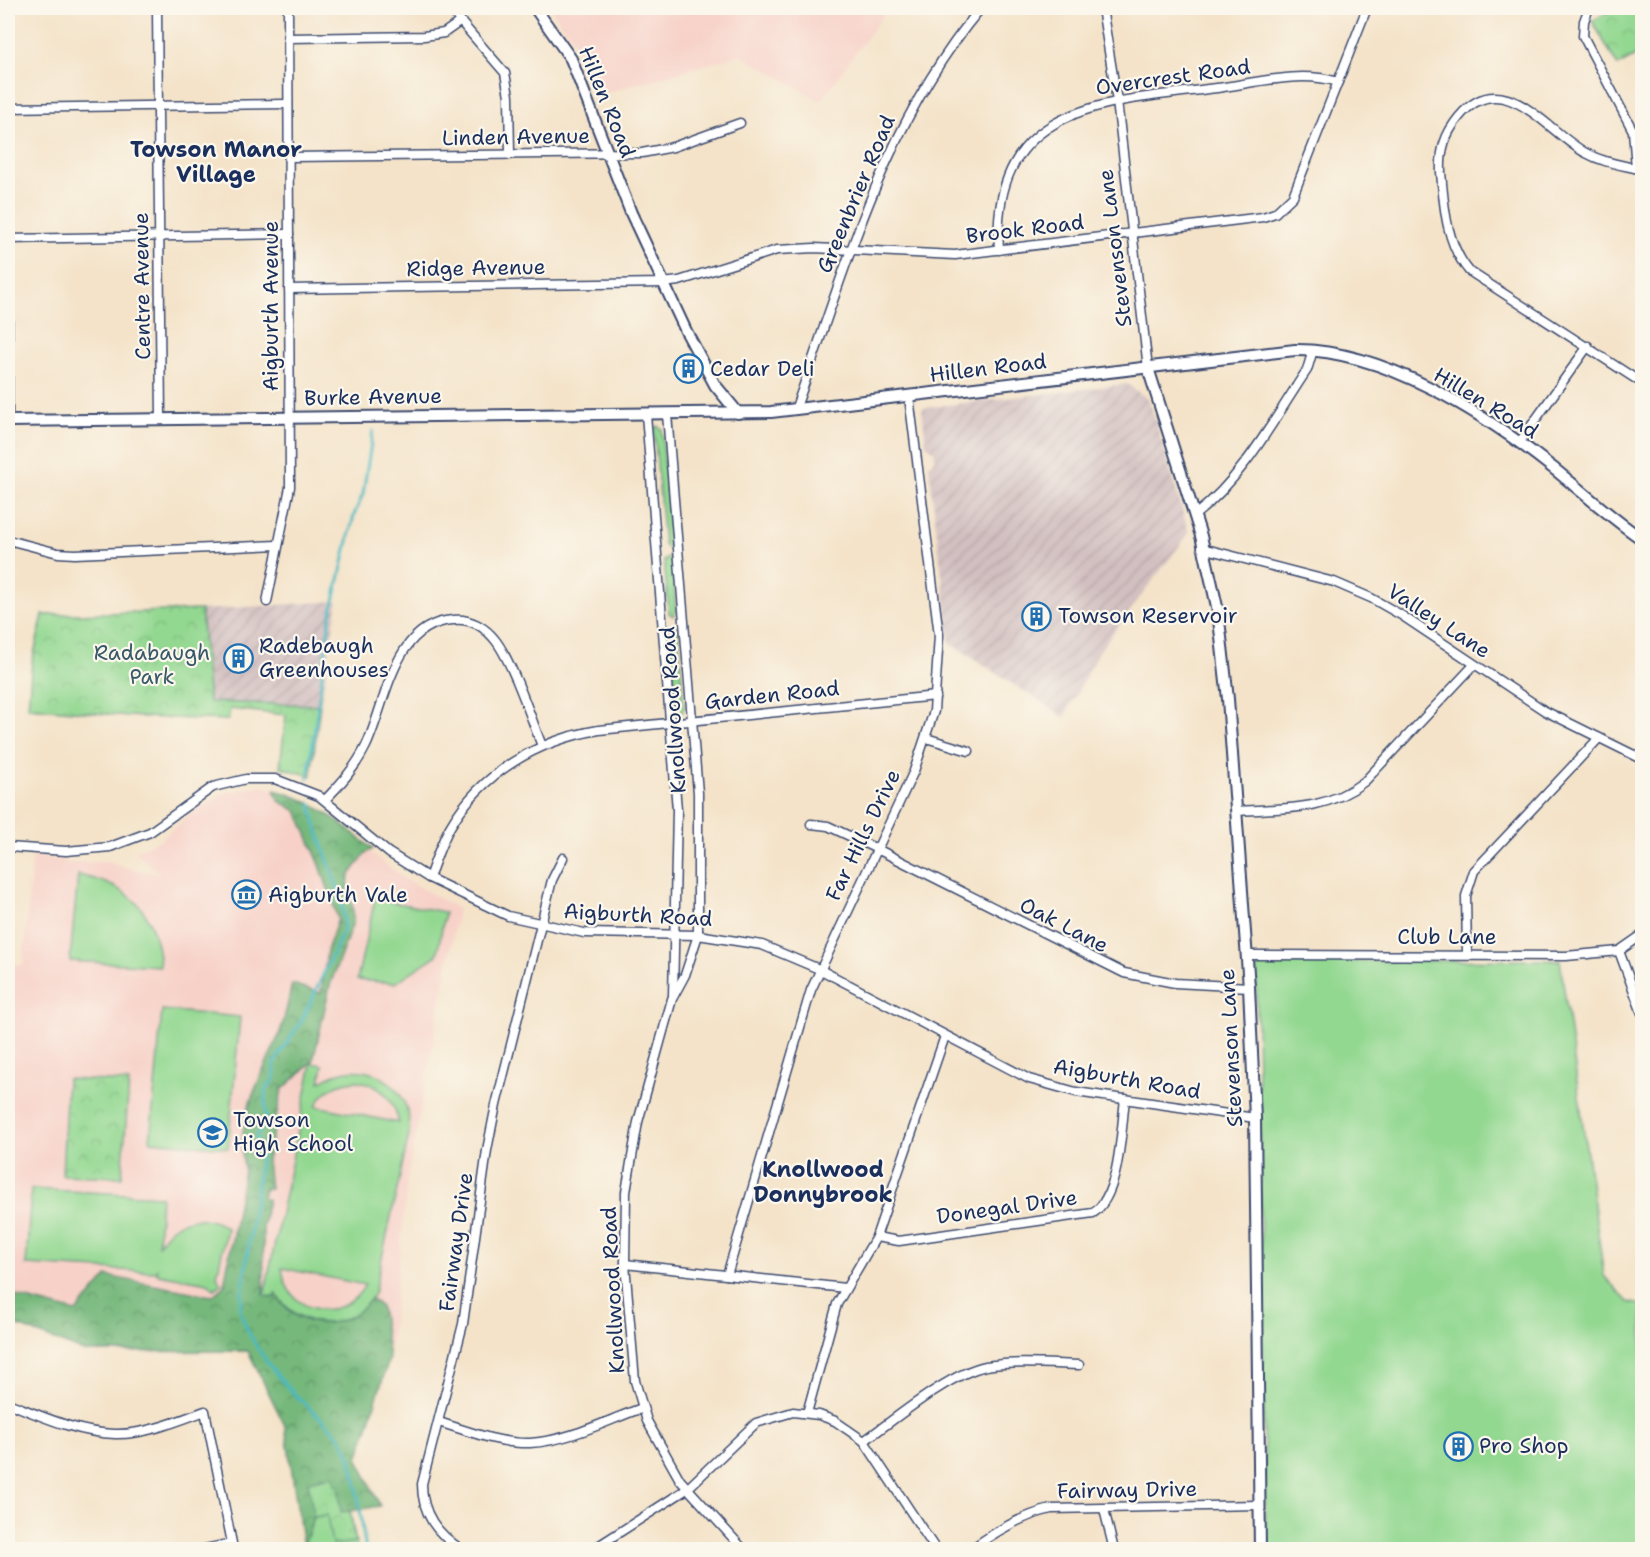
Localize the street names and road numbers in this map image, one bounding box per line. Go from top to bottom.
street label: Hillen Road [572,42,642,162]
street label: Overcrest Road [1094,52,1252,102]
street label: Greenbrier Road [810,111,902,277]
street label: Linden Avenue [442,122,590,152]
street label: Stevenson Lane [1091,168,1139,328]
street label: Brook Road [965,208,1085,250]
street label: Centre Avenue [127,212,157,360]
street label: Aigburth Avenue [257,221,285,391]
street label: Ridge Avenue [406,253,546,283]
street label: Hillen Road [928,347,1048,389]
street label: Hillen Road [1428,361,1544,445]
street label: Burke Avenue [304,382,442,412]
street label: Valley Lane [1382,577,1496,665]
street label: Knollwood Road [653,626,693,794]
street label: Garden Road [703,674,841,716]
street label: Far Hills Drive [819,765,907,905]
street label: Oak Lane [1015,891,1113,959]
street label: Aigburth Road [563,897,713,933]
street label: Club Lane [1397,923,1497,951]
street label: Stevenson Lane [1213,968,1249,1128]
street label: Aigburth Road [1051,1052,1203,1106]
street label: Fairway Drive [432,1171,480,1313]
street label: Donegal Drive [935,1183,1079,1231]
street label: Knollwood Road [595,1206,631,1374]
street label: Fairway Drive [1057,1475,1197,1505]

